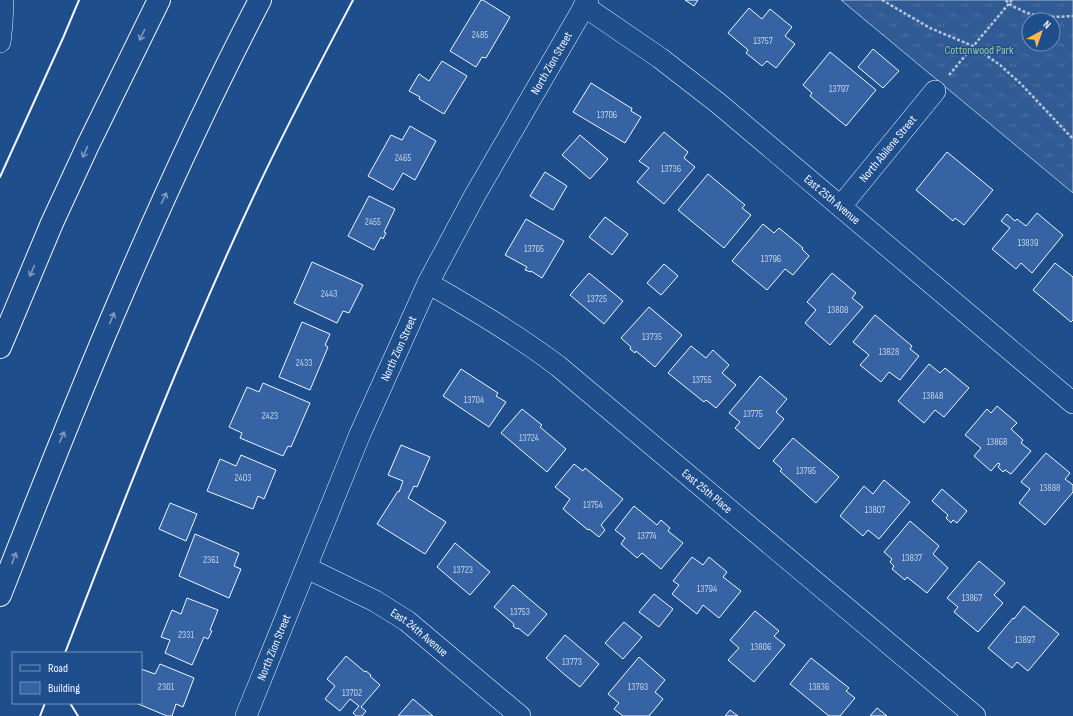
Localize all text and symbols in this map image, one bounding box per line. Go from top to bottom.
north arrow [1021,12,1061,52]
text: N [1041,18,1054,32]
one-way arrow [138,29,145,41]
house number: 2485 [472,29,488,41]
street label: North Zion Street [528,29,576,97]
house number: 13757 [753,35,773,47]
park label: Cottonwood Park [944,43,1014,58]
house number: 13797 [829,83,849,95]
house number: 13706 [597,109,617,121]
street label: North Abilene Street [856,112,920,186]
one-way arrow [81,146,88,158]
house number: 2465 [395,152,411,164]
house number: 13736 [661,163,681,175]
street label: East 25th Avenue [801,172,863,228]
one-way arrow [161,193,168,205]
house number: 2455 [365,216,381,228]
house number: 13839 [1018,237,1038,249]
house number: 13705 [524,243,544,255]
house number: 13796 [761,253,781,265]
one-way arrow [28,264,35,276]
house number: 2443 [321,288,337,300]
house number: 13725 [587,293,607,305]
house number: 13808 [828,304,848,316]
one-way arrow [109,312,117,324]
street label: North Zion Street [378,313,420,384]
house number: 13735 [642,331,662,343]
house number: 13828 [879,346,899,358]
house number: 2433 [296,357,312,369]
house number: 13755 [692,374,712,386]
house number: 13848 [923,390,943,402]
house number: 13704 [464,394,484,406]
house number: 13775 [743,408,763,420]
house number: 2423 [262,410,278,422]
one-way arrow [59,432,66,444]
house number: 13724 [519,432,539,444]
house number: 13868 [987,436,1007,448]
house number: 13795 [796,465,816,477]
street label: East 25th Place [678,466,735,517]
house number: 2403 [235,472,251,484]
house number: 13888 [1040,482,1060,494]
house number: 13754 [583,499,603,511]
house number: 13807 [865,504,885,516]
house number: 13774 [637,530,657,542]
house number: 13837 [902,552,922,564]
one-way arrow [11,553,19,565]
house number: 2361 [203,554,220,566]
house number: 13723 [453,564,473,576]
house number: 13794 [697,583,717,595]
house number: 13867 [962,592,982,604]
street label: East 24th Avenue [388,606,451,660]
house number: 13753 [510,606,530,618]
street label: North Zion Street [254,612,294,683]
house number: 2331 [178,629,195,641]
house number: 13897 [1015,634,1035,646]
house number: 13806 [751,641,771,653]
legend [12,652,142,704]
house number: 13773 [562,656,582,668]
text: Road [48,661,68,676]
text: Building [48,681,80,696]
house number: 2301 [158,681,175,693]
house number: 13793 [628,681,648,693]
house number: 13836 [809,681,829,693]
house number: 13702 [342,687,362,699]

